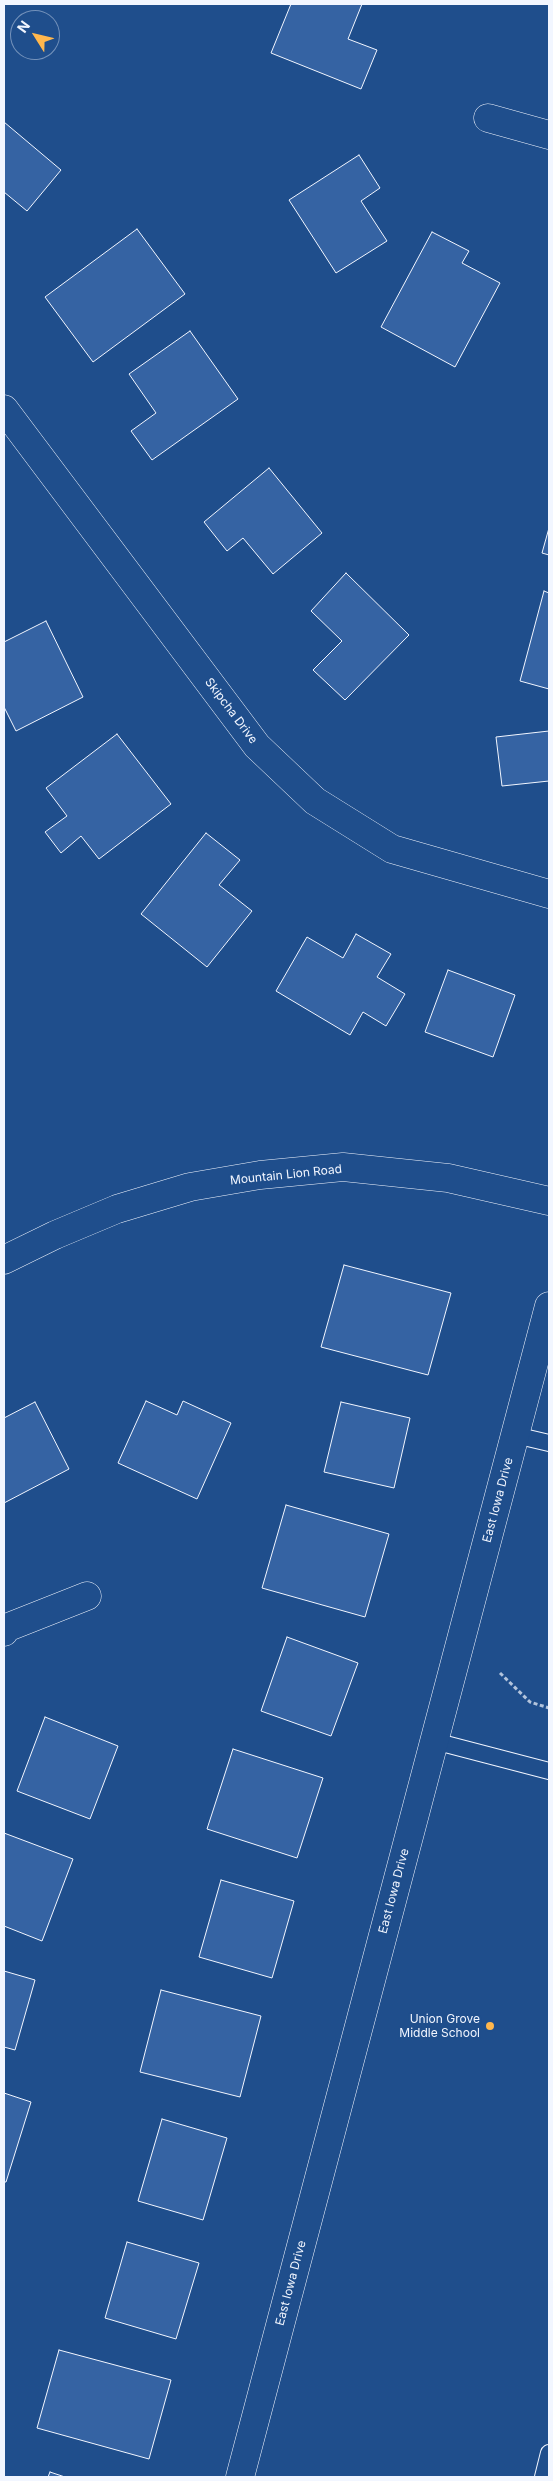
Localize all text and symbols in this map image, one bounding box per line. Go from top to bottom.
north arrow [10,10,60,60]
text: N [13,17,33,36]
street label: Skipcha Drive [202,675,260,747]
street label: Mountain Lion Road [229,1162,343,1188]
street label: East Iowa Drive [480,1456,516,1544]
street label: East Iowa Drive [376,1847,412,1935]
place label: Union Grove Middle School [399,2012,480,2040]
marker: Union Grove Middle School [484,2020,496,2032]
street label: East Iowa Drive [273,2239,309,2327]

